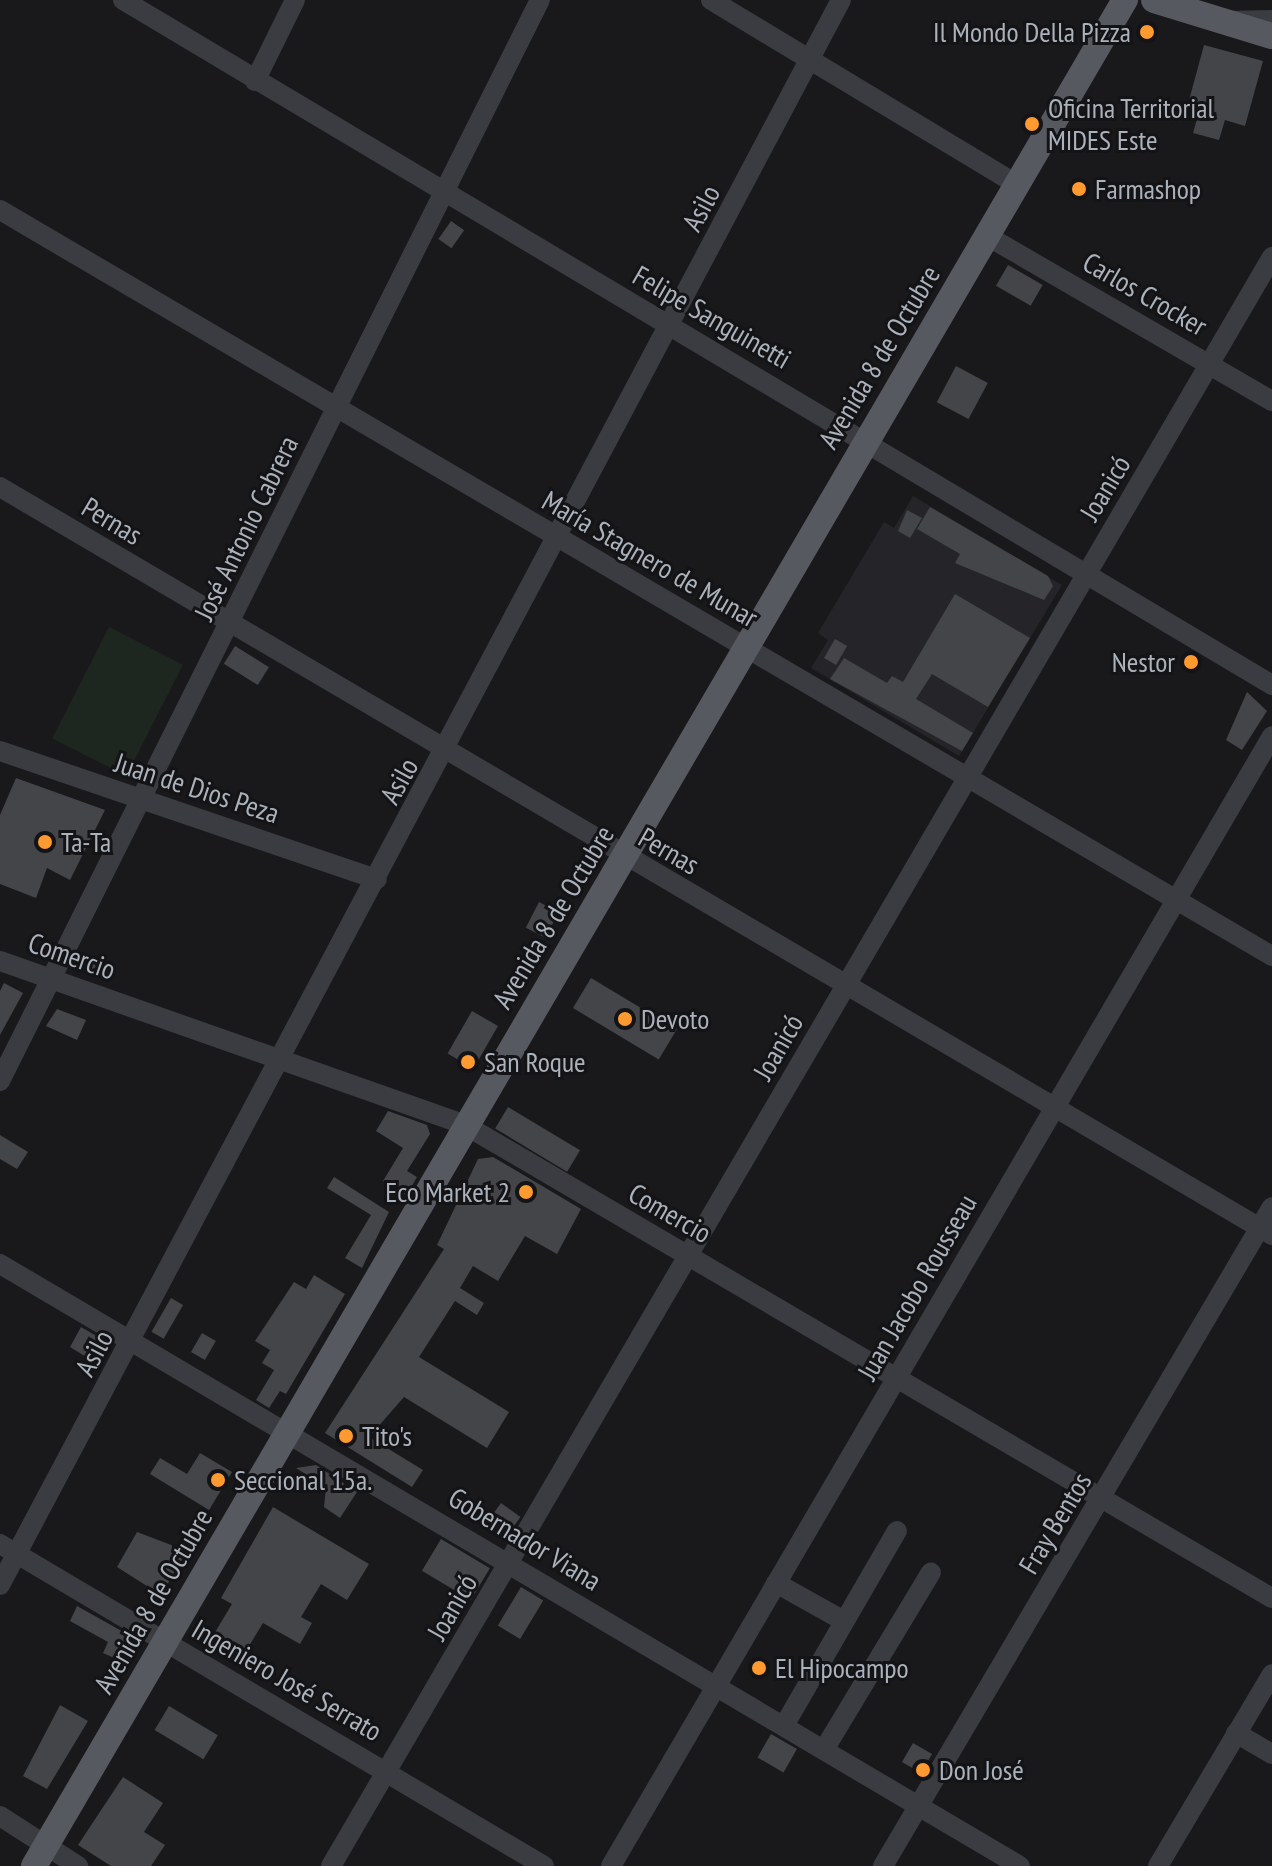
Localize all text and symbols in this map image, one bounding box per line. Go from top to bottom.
place label: Il Mondo Della Pizza [933,15,1131,49]
marker: Il Mondo Della Pizza [1138,23,1156,41]
place label: Oficina Territorial MIDES Este [1048,91,1215,157]
marker: Oficina Territorial MIDES Este [1023,115,1041,133]
place label: Farmashop [1095,172,1201,206]
street label: Asilo [675,179,727,237]
marker: Farmashop [1070,180,1088,198]
street label: Carlos Crocker [1077,245,1213,343]
street label: Felipe Sanguinetti [627,258,797,376]
street label: Avenida 8 de Octubre [811,260,947,454]
street label: José Antonio Cabrera [187,430,305,626]
street label: Joanicó [1073,449,1137,527]
street label: María Stagnero de Munar [536,484,764,634]
street label: Pernas [76,490,148,552]
place label: Nestor [1112,645,1175,679]
marker: Nestor [1182,653,1200,671]
street label: Juan de Dios Peza [111,746,283,830]
street label: Asilo [373,752,425,810]
street label: Avenida 8 de Octubre [485,820,621,1014]
street label: Pernas [633,820,705,882]
place label: Ta-Ta [61,825,111,859]
marker: Ta-Ta [36,833,54,851]
street label: Comercio [24,926,120,986]
place label: Devoto [641,1002,709,1036]
street label: Joanicó [746,1008,810,1086]
marker: Devoto [616,1010,634,1028]
place label: San Roque [484,1045,586,1079]
marker: San Roque [459,1053,477,1071]
place label: Eco Market 2 [385,1175,510,1209]
street label: Comercio [623,1176,717,1250]
marker: Eco Market 2 [517,1183,535,1201]
street label: Juan Jacobo Rousseau [850,1188,984,1386]
street label: Asilo [68,1324,120,1382]
place label: Tito's [362,1419,412,1453]
marker: Tito's [337,1427,355,1445]
place label: Seccional 15a. [234,1463,372,1497]
street label: Fray Bentos [1012,1466,1098,1580]
marker: Seccional 15a. [209,1471,227,1489]
street label: Gobernador Viana [442,1480,608,1598]
street label: Avenida 8 de Octubre [87,1503,219,1699]
street label: Joanicó [420,1568,484,1646]
street label: Ingeniero José Serrato [186,1612,388,1748]
place label: El Hipocampo [775,1651,909,1685]
marker: El Hipocampo [750,1659,768,1677]
place label: Don José [939,1753,1024,1787]
marker: Don José [914,1761,932,1779]

